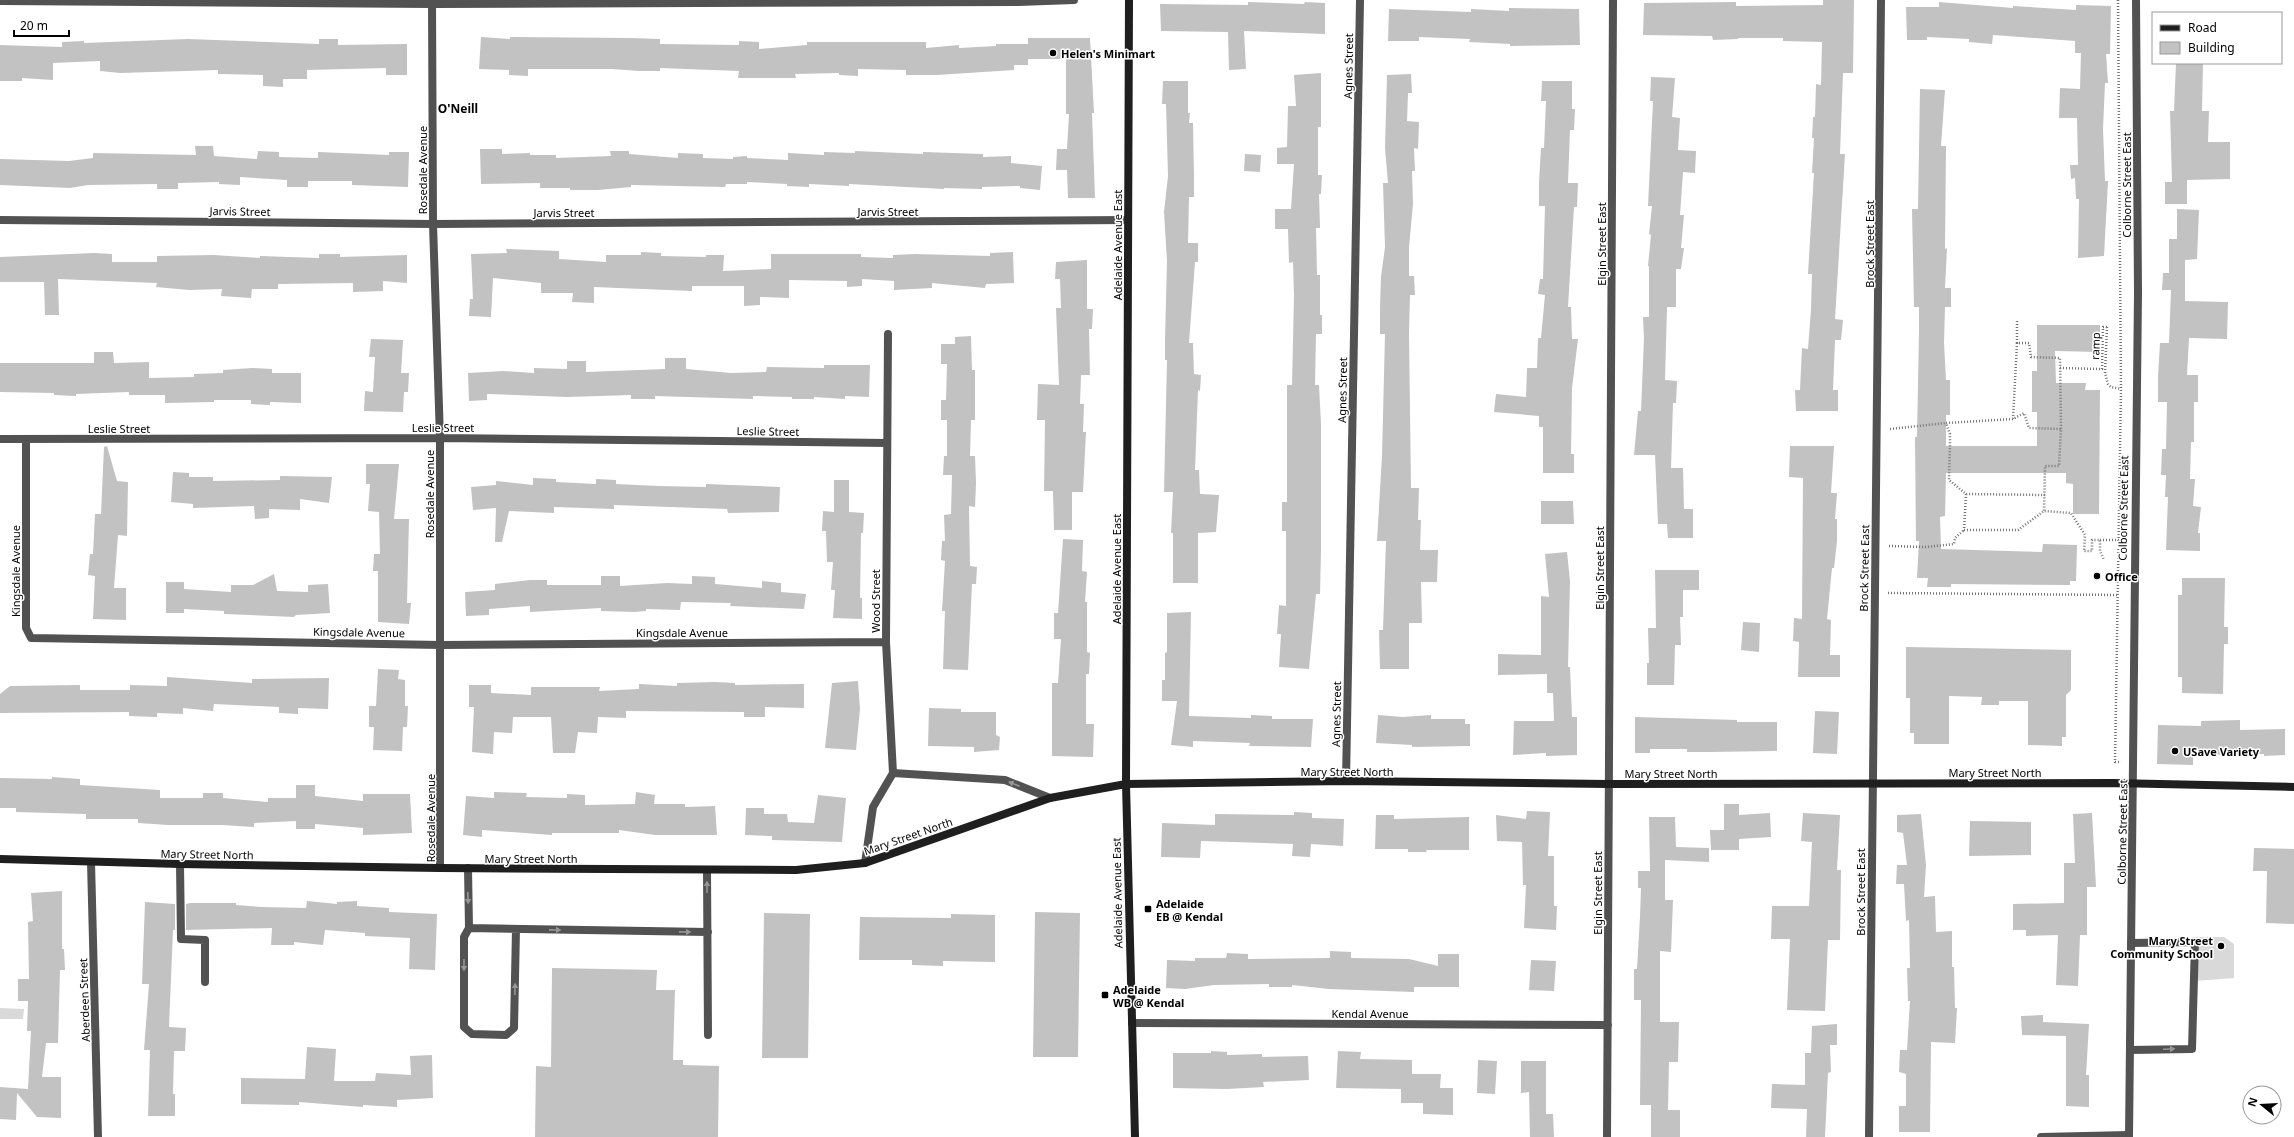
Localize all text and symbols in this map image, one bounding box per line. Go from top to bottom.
scale bar [14,12,69,38]
legend [2152,12,2282,64]
text: 20 m [20,17,48,34]
text: Road [2188,19,2217,36]
street label: Agnes Street [1340,33,1356,99]
text: Building [2188,39,2235,56]
place label: Helen's Minimart [1061,46,1155,61]
marker: Helen's Minimart [1048,48,1058,58]
district label: O'Neill [438,100,478,117]
street label: Rosedale Avenue [415,126,430,214]
street label: Colborne Street East [2119,132,2134,238]
street label: Adelaide Avenue East [1110,190,1125,300]
street label: Brock Street East [1862,200,1877,288]
street label: Elgin Street East [1594,202,1609,286]
street label: Jarvis Street [208,203,271,219]
street label: Jarvis Street [857,204,919,219]
street label: Jarvis Street [533,205,595,220]
street label: ramp [2087,332,2103,360]
street label: Agnes Street [1334,357,1350,423]
street label: Leslie Street [412,420,474,435]
street label: Leslie Street [88,421,150,436]
street label: Leslie Street [737,423,799,439]
street label: Rosedale Avenue [422,450,437,538]
street label: Colborne Street East [2115,455,2131,561]
street label: Adelaide Avenue East [1109,514,1124,624]
street label: Brock Street East [1856,524,1872,612]
street label: Kingsdale Avenue [8,525,23,617]
street label: Elgin Street East [1592,526,1607,610]
street label: Wood Street [868,569,883,633]
place label: Office [2105,569,2138,584]
marker: Office [2092,571,2102,581]
street label: Kingsdale Avenue [313,624,405,640]
street label: Kingsdale Avenue [636,625,728,640]
street label: Agnes Street [1328,681,1344,747]
place label: USave Variety [2183,744,2260,759]
marker: USave Variety [2170,746,2180,756]
street label: Mary Street North [1300,764,1394,779]
street label: Mary Street North [1948,765,2042,780]
street label: Mary Street North [1624,766,1718,781]
street label: Rosedale Avenue [423,774,438,862]
street label: Colborne Street East [2114,779,2130,885]
one-way arrow [1008,780,1020,786]
street label: Mary Street North [862,814,954,858]
street label: Adelaide Avenue East [1109,838,1125,948]
street label: Mary Street North [160,846,254,862]
street label: Brock Street East [1853,848,1868,936]
street label: Mary Street North [484,851,578,866]
street label: Elgin Street East [1590,851,1605,935]
one-way arrow [704,880,710,893]
one-way arrow [465,892,472,904]
place label: Adelaide EB @ Kendal [1156,896,1223,924]
marker: Adelaide EB @ Kendal [1143,904,1153,914]
one-way arrow [549,927,562,933]
one-way arrow [679,928,691,935]
place label: Mary Street Community School [2110,933,2213,961]
marker: Mary Street Community School [2216,941,2226,951]
street label: Aberdeen Street [75,958,93,1042]
one-way arrow [461,959,467,972]
one-way arrow [512,982,518,995]
place label: Adelaide WB @ Kendal [1113,982,1184,1010]
marker: Adelaide WB @ Kendal [1100,990,1110,1000]
street label: Kendal Avenue [1331,1006,1409,1021]
one-way arrow [2163,1046,2175,1053]
north arrow [2242,1085,2282,1125]
text: N [2243,1095,2261,1108]

